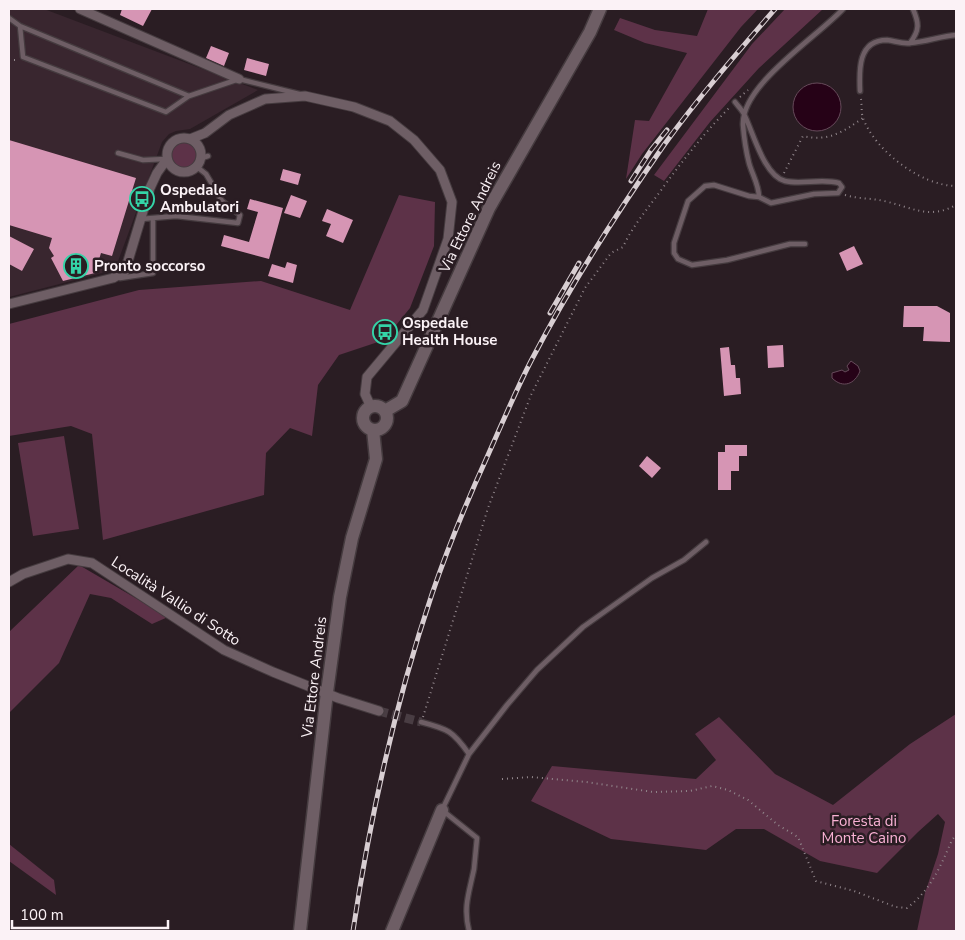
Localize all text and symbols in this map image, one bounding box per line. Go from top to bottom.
street label: Via Ettore Andreis [434,158,506,277]
place label: Ospedale Ambulatori [160,180,239,217]
bus stop icon: Ospedale Ambulatori [129,186,155,212]
building icon: Pronto soccorso [63,253,89,279]
place label: Pronto soccorso [94,256,206,276]
place label: Ospedale Health House [402,313,497,350]
bus stop icon: Ospedale Health House [372,319,398,345]
street label: Località Vallio di Sotto [108,552,244,650]
street label: Via Ettore Andreis [297,615,331,740]
park label: Foresta di Monte Caino [822,811,906,848]
scale bar [12,898,169,930]
text: 100 m [20,905,64,925]

